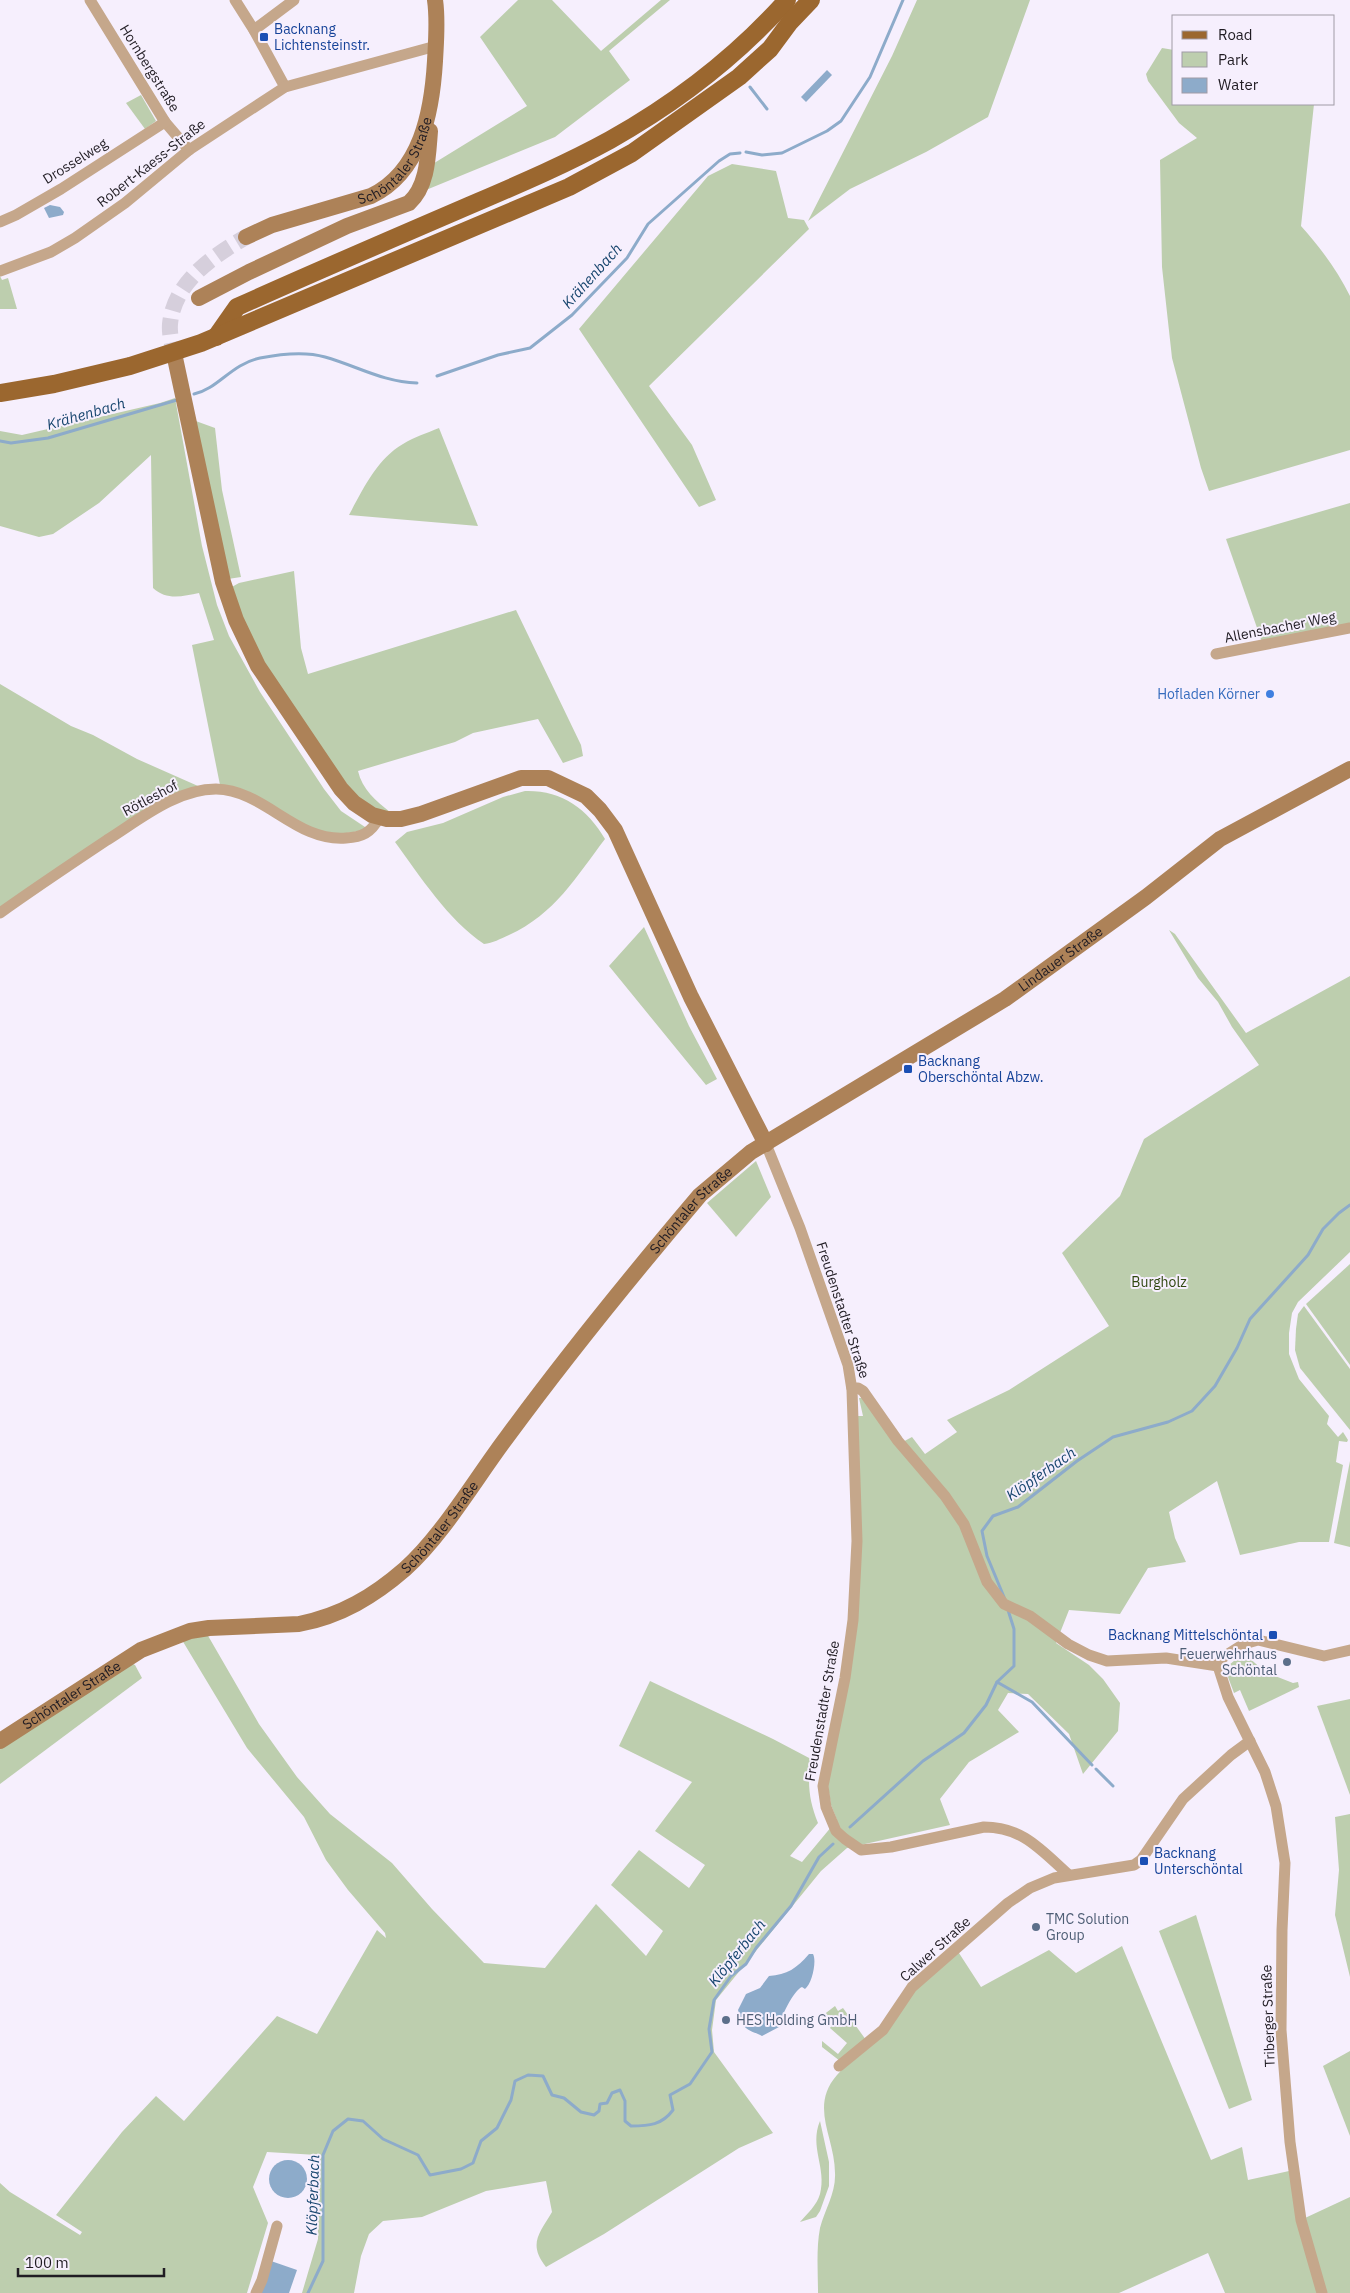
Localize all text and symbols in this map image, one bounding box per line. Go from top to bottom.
legend [1172,15,1335,105]
place label: Backnang Lichtensteinstr. [274,20,370,54]
street label: Hornbergstraße [116,21,184,115]
text: Road [1218,25,1253,44]
marker: Backnang Lichtensteinstr. [258,31,270,43]
text: Park [1218,50,1248,69]
text: Water [1218,75,1259,94]
street label: Robert-Kaess-Straße [93,115,209,211]
street label: Schöntaler Straße [355,115,436,208]
street label: Drosselweg [39,134,111,188]
water label: Krähenbach [558,239,626,312]
water label: Krähenbach [44,393,127,434]
street label: Allensbacher Weg [1223,607,1338,647]
place label: Hofladen Körner [1157,685,1260,703]
marker: Hofladen Körner [1264,688,1276,700]
street label: Rötleshof [119,776,181,820]
street label: Lindauer Straße [1014,922,1107,996]
place label: Backnang Oberschöntal Abzw. [918,1052,1044,1086]
marker: Backnang Oberschöntal Abzw. [902,1063,914,1075]
street label: Schöntaler Straße [645,1162,736,1258]
street label: Freudenstadter Straße [812,1239,874,1381]
park label: Burgholz [1131,1273,1187,1291]
water label: Klöpferbach [1002,1443,1079,1505]
street label: Schöntaler Straße [397,1477,482,1577]
place label: Backnang Mittelschöntal [1108,1626,1263,1644]
marker: Backnang Mittelschöntal [1267,1629,1279,1641]
street label: Freudenstadter Straße [801,1639,843,1783]
place label: Feuerwehrhaus Schöntal [1179,1645,1277,1679]
street label: Schöntaler Straße [19,1656,124,1733]
marker: Feuerwehrhaus Schöntal [1281,1656,1293,1668]
place label: Backnang Unterschöntal [1154,1844,1243,1878]
marker: Backnang Unterschöntal [1138,1855,1150,1867]
place label: TMC Solution Group [1046,1910,1129,1944]
street label: Calwer Straße [896,1912,974,1985]
water label: Klöpferbach [704,1915,769,1990]
marker: TMC Solution Group [1030,1921,1042,1933]
street label: Triberger Straße [1257,1964,1279,2067]
place label: HES Holding GmbH [736,2011,857,2029]
marker: HES Holding GmbH [720,2014,732,2026]
water label: Klöpferbach [302,2154,323,2236]
scale bar [18,2246,164,2278]
text: 100 m [25,2253,69,2272]

